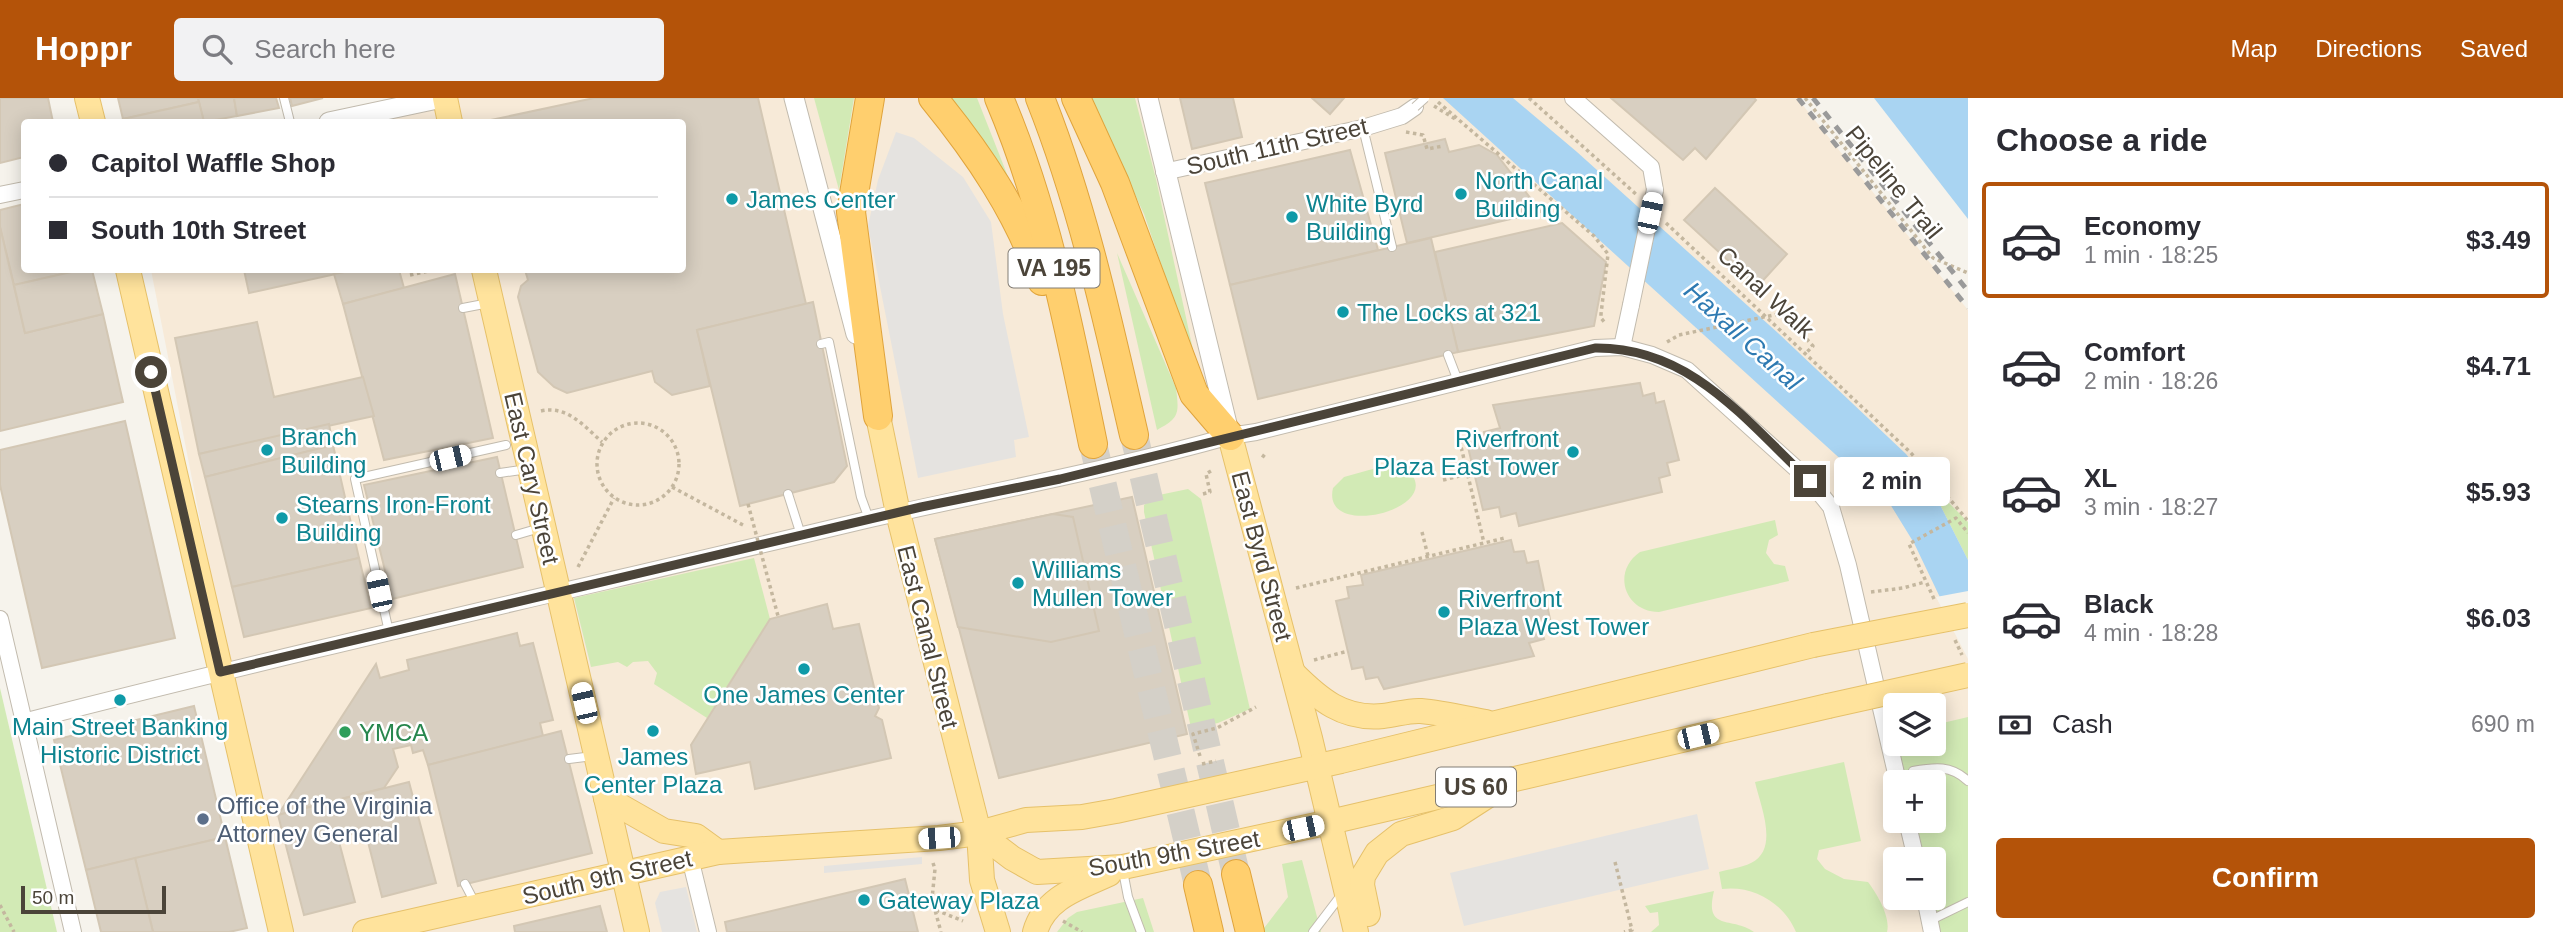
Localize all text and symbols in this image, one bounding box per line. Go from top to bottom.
search box [174,18,664,81]
text: Hoppr [35,30,132,67]
icon: search [198,30,236,68]
text: Search here [254,34,396,64]
text: Map [2231,35,2277,62]
text: Directions [2315,35,2422,62]
text: Saved [2460,35,2528,62]
street label: South 11th Street [1184,112,1370,180]
street label: Pipeline Trail [1840,120,1948,244]
text: Choose a ride [1996,122,2208,158]
text: Capitol Waffle Shop [91,148,336,178]
place label: North Canal Building [1475,167,1603,222]
place label: James Center [746,186,895,213]
marker: North Canal Building [1453,186,1469,202]
place label: White Byrd Building [1306,190,1423,245]
car [1636,190,1665,236]
marker: James Center [724,191,740,207]
marker: White Byrd Building [1284,209,1300,225]
icon: car [2000,209,2063,272]
text: Economy [2084,211,2201,241]
text: South 10th Street [91,215,306,245]
text: $3.49 [2466,225,2531,255]
street label: Canal Walk [1712,241,1820,344]
text: 1 min · 18:25 [2084,242,2218,268]
road number: VA 195 [1009,248,1100,288]
water label: Haxall Canal [1678,276,1809,397]
place label: The Locks at 321 [1357,299,1541,326]
marker: The Locks at 321 [1335,304,1351,320]
icon: car [2000,335,2063,398]
text: Comfort [2084,337,2185,367]
text: $4.71 [2466,351,2531,381]
route start [135,356,167,388]
text: 2 min · 18:26 [2084,368,2218,394]
street label: East Cary Street [499,389,565,567]
place label: Branch Building [281,423,366,478]
place label: Riverfront Plaza East Tower [1374,425,1559,480]
marker: Branch Building [259,442,275,458]
car [428,443,473,473]
marker: Riverfront Plaza East Tower [1565,444,1581,460]
callout: 2 min [1834,456,1950,506]
icon: car [2000,461,2063,524]
text: XL [2084,463,2117,493]
route end [1794,465,1826,497]
street label: East Byrd Street [1226,468,1298,644]
text: 2 min [1862,468,1922,494]
text: $5.93 [2466,477,2531,507]
place label: Stearns Iron-Front Building [296,491,491,546]
text: 3 min · 18:27 [2084,494,2218,520]
marker: Stearns Iron-Front Building [274,510,290,526]
street label: East Canal Street [892,542,964,732]
place label: Williams Mullen Tower [1032,556,1173,611]
car [365,568,394,614]
marker: Williams Mullen Tower [1010,575,1026,591]
place label: Riverfront Plaza West Tower [1458,585,1649,640]
icon: car [2000,587,2063,650]
text: Black [2084,589,2153,619]
text: $6.03 [2466,603,2531,633]
marker: Riverfront Plaza West Tower [1436,604,1452,620]
text: 4 min · 18:28 [2084,620,2218,646]
marker: One James Center [796,661,812,677]
car [570,680,599,726]
place label: One James Center [703,681,905,708]
marker: Main Street Banking Historic District [112,692,128,708]
map controls [1883,693,1946,910]
button: layers [1883,693,1946,756]
icon: cash [1996,706,2034,744]
text: Cash [2052,709,2113,739]
text: 690 m [2471,711,2535,737]
place label: Main Street Banking Historic District [12,713,228,768]
place label: YMCA [359,719,428,746]
car [1676,721,1721,751]
marker: James Center Plaza [645,723,661,739]
marker: YMCA [337,724,353,740]
place label: James Center Plaza [584,743,723,798]
road number: US 60 [1436,768,1516,806]
button: + [1883,770,1946,833]
place label: Office of the Virginia Attorney General [217,792,433,847]
marker: Office of the Virginia Attorney General [195,811,211,827]
car [1281,813,1326,843]
street label: South 9th Street [1086,825,1262,881]
car [918,826,961,850]
button: Confirm [1996,838,2535,918]
street label: South 9th Street [519,844,695,910]
button: − [1883,847,1946,910]
scale bar [21,883,166,915]
text: 50 m [32,887,74,908]
place label: Gateway Plaza [878,887,1040,914]
marker: Gateway Plaza [856,892,872,908]

